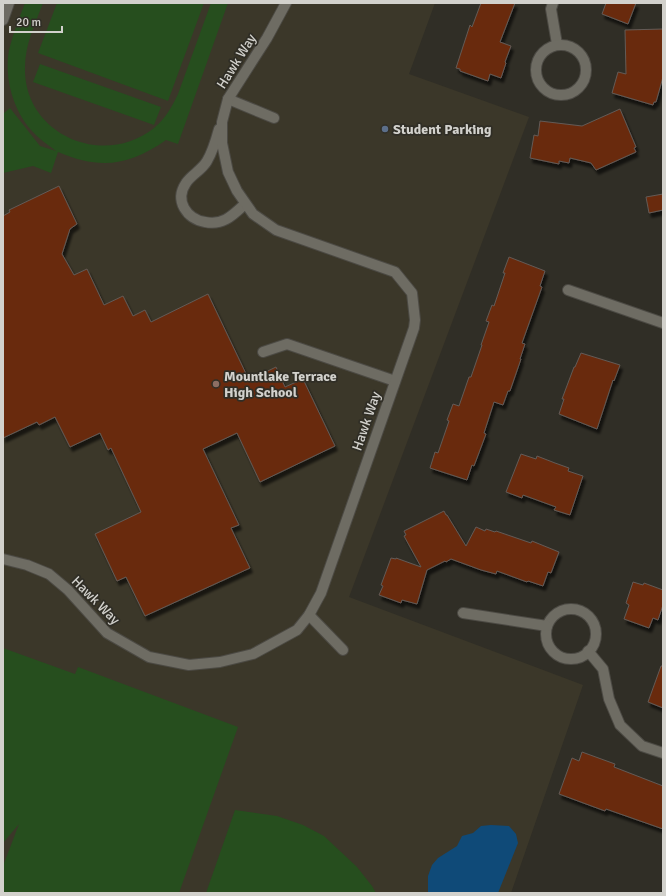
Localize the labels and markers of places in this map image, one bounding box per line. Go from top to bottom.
place label: Student Parking [393,121,492,138]
marker: Student Parking [380,124,390,134]
place label: Mountlake Terrace High School [224,368,337,401]
marker: Mountlake Terrace High School [211,379,221,389]

